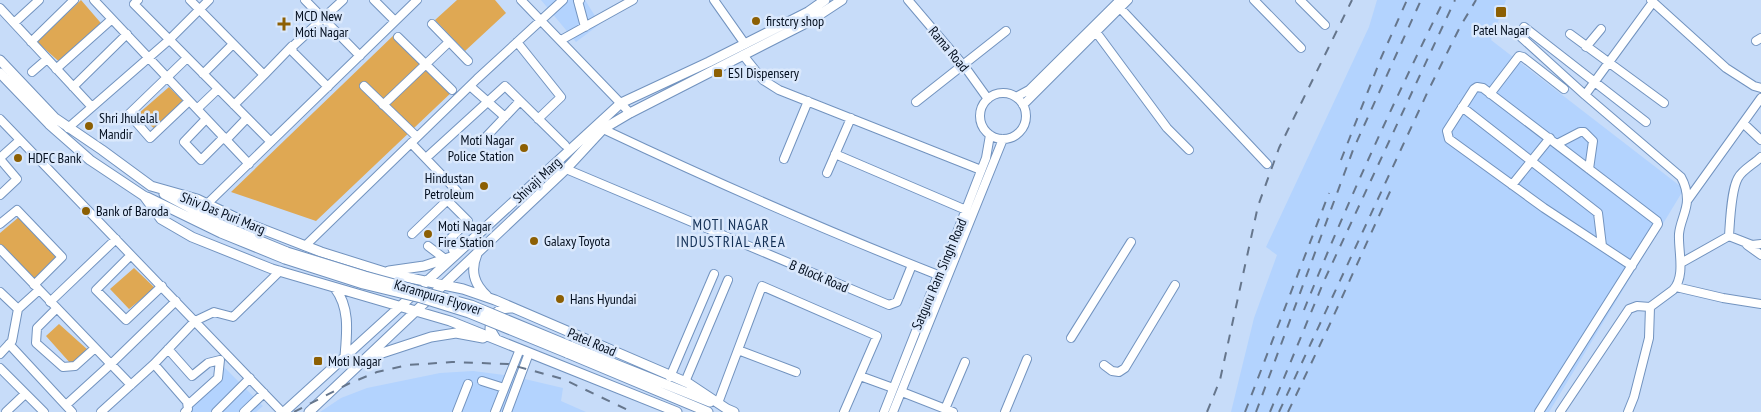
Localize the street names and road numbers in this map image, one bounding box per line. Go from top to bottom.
street label: Rama Road [925,23,973,75]
street label: Shivaji Marg [509,153,565,207]
street label: Shiv Das Puri Marg [178,188,268,238]
street label: Satguru Ram Singh Road [907,216,971,332]
street label: B Block Road [787,256,851,296]
street label: Karampura Flyover [392,275,484,319]
street label: Patel Road [565,324,619,360]

